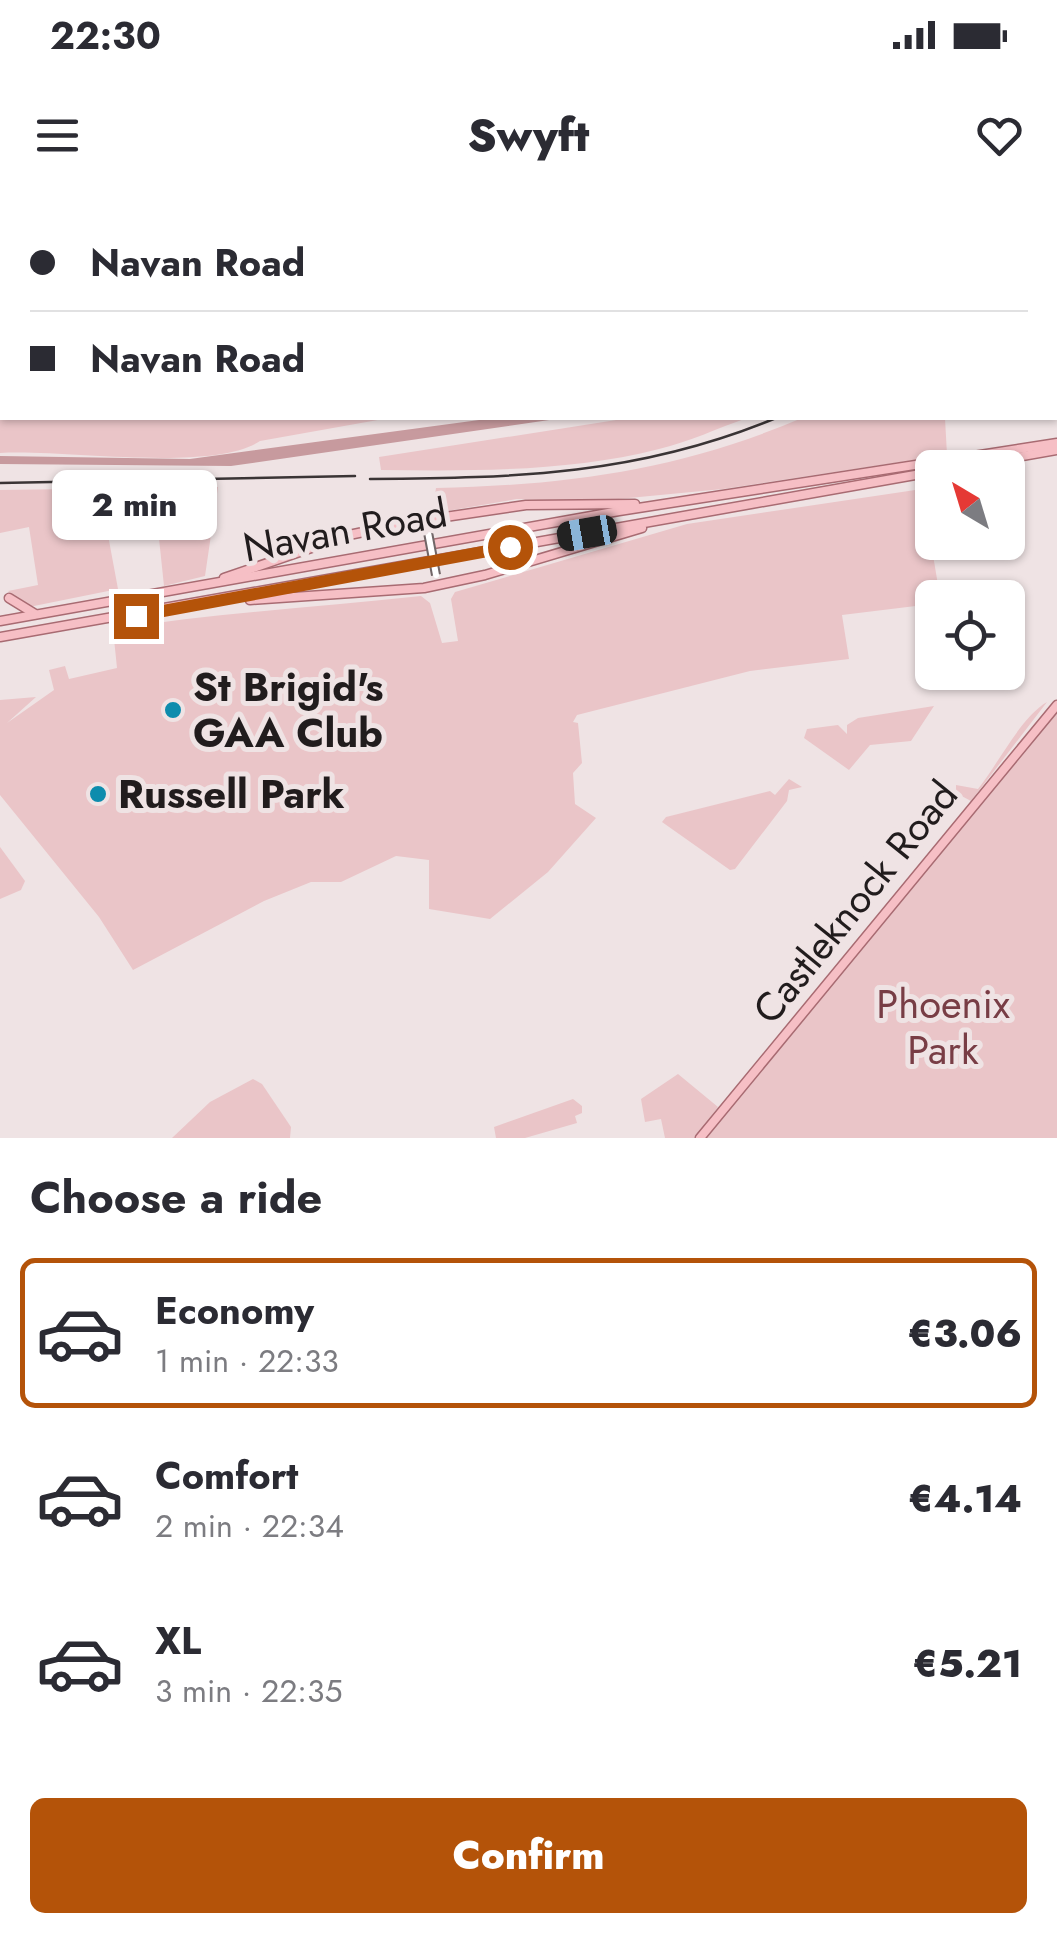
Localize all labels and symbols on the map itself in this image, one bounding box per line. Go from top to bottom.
north arrow [915,450,1025,560]
callout: 2 min [54,471,218,541]
street label: Navan Road [238,484,452,576]
car [555,513,619,553]
route start [488,525,533,570]
route end [114,594,159,639]
place label: St Brigid's GAA Club [193,658,383,762]
marker: St Brigid's GAA Club [162,699,184,721]
place label: Russell Park [118,765,345,823]
street label: Castleknock Road [739,768,971,1036]
marker: Russell Park [87,783,109,805]
park label: Phoenix Park [876,975,1010,1079]

